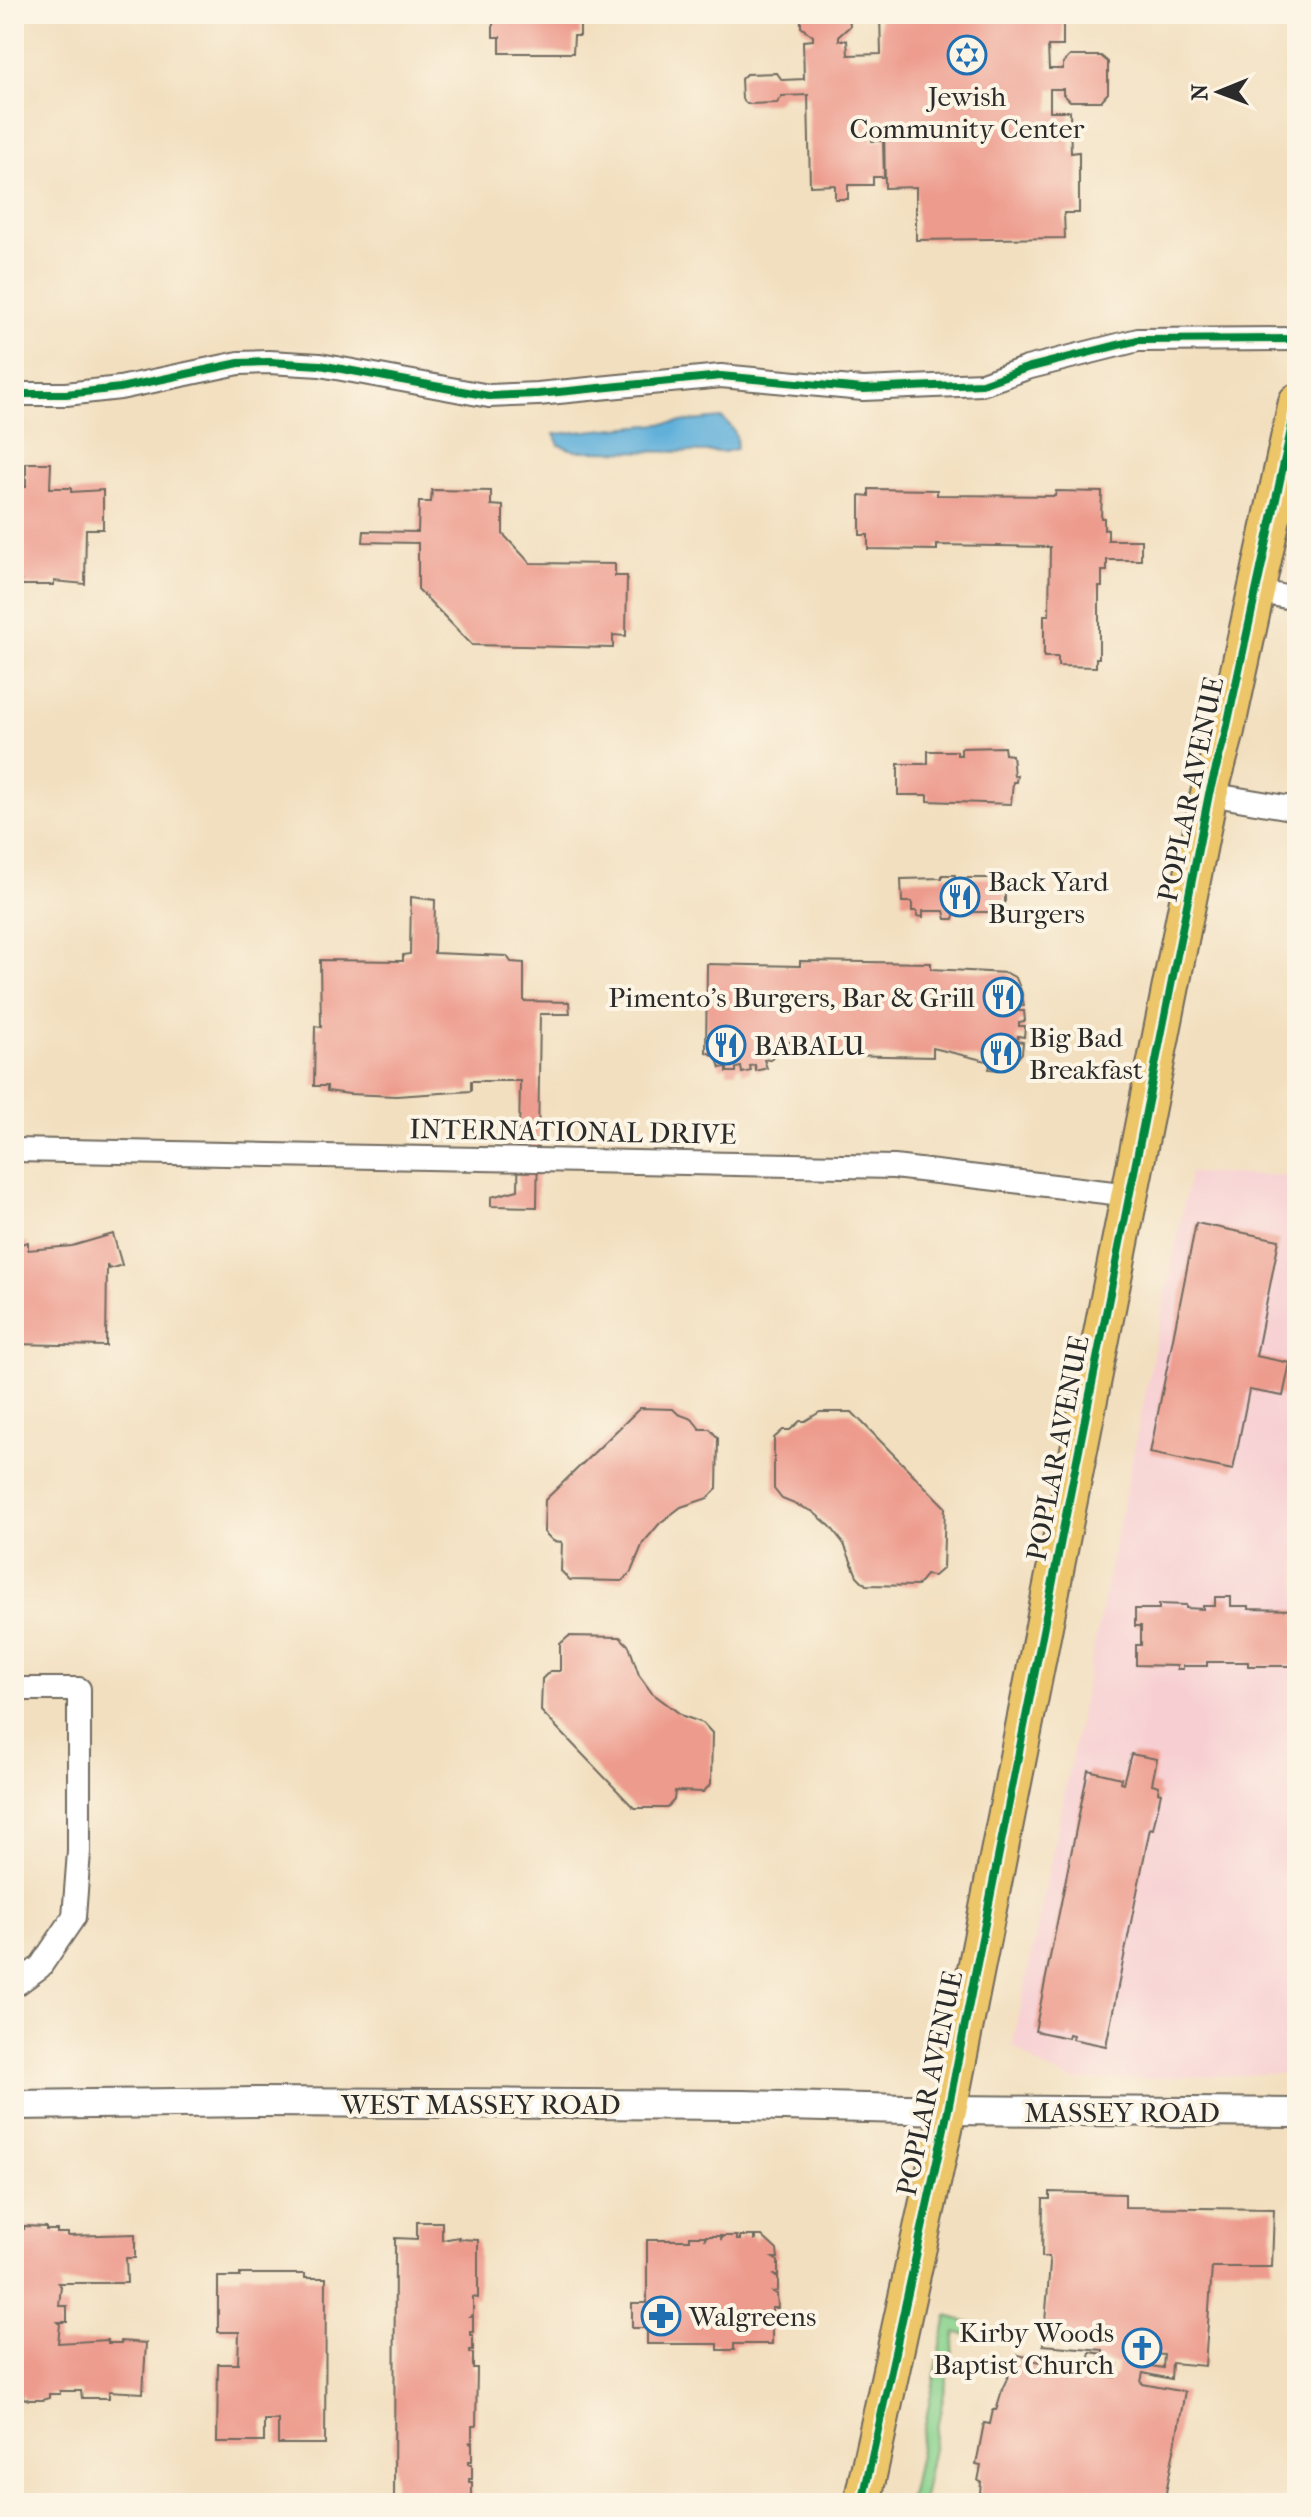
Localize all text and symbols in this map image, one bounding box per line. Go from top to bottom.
synagogue icon: Jewish Community Center [946,34,988,76]
north arrow [1179,52,1259,132]
place label: Jewish Community Center [850,80,1084,145]
text: N [1187,83,1213,101]
street label: POPLAR AVENUE [1151,674,1230,905]
place label: Back Yard Burgers [988,865,1109,930]
restaurant icon: Back Yard Burgers [939,876,981,918]
restaurant icon: Pimento's Burgers, Bar & Grill [982,976,1024,1018]
place label: Pimento's Burgers, Bar & Grill [608,981,975,1014]
place label: Big Bad Breakfast [1029,1021,1143,1086]
restaurant icon: BABALU [705,1024,747,1066]
place label: BABALU [754,1029,865,1062]
restaurant icon: Big Bad Breakfast [980,1032,1022,1074]
street label: INTERNATIONAL DRIVE [409,1112,737,1151]
street label: POPLAR AVENUE [1019,1332,1096,1564]
street label: POPLAR AVENUE [890,1968,969,2199]
street label: WEST MASSEY ROAD [340,2088,621,2121]
street label: MASSEY ROAD [1024,2096,1220,2129]
pharmacy icon: Walgreens [640,2295,682,2337]
place label: Walgreens [688,2300,816,2333]
place label: Kirby Woods Baptist Church [933,2316,1114,2381]
church icon: Kirby Woods Baptist Church [1121,2327,1163,2369]

